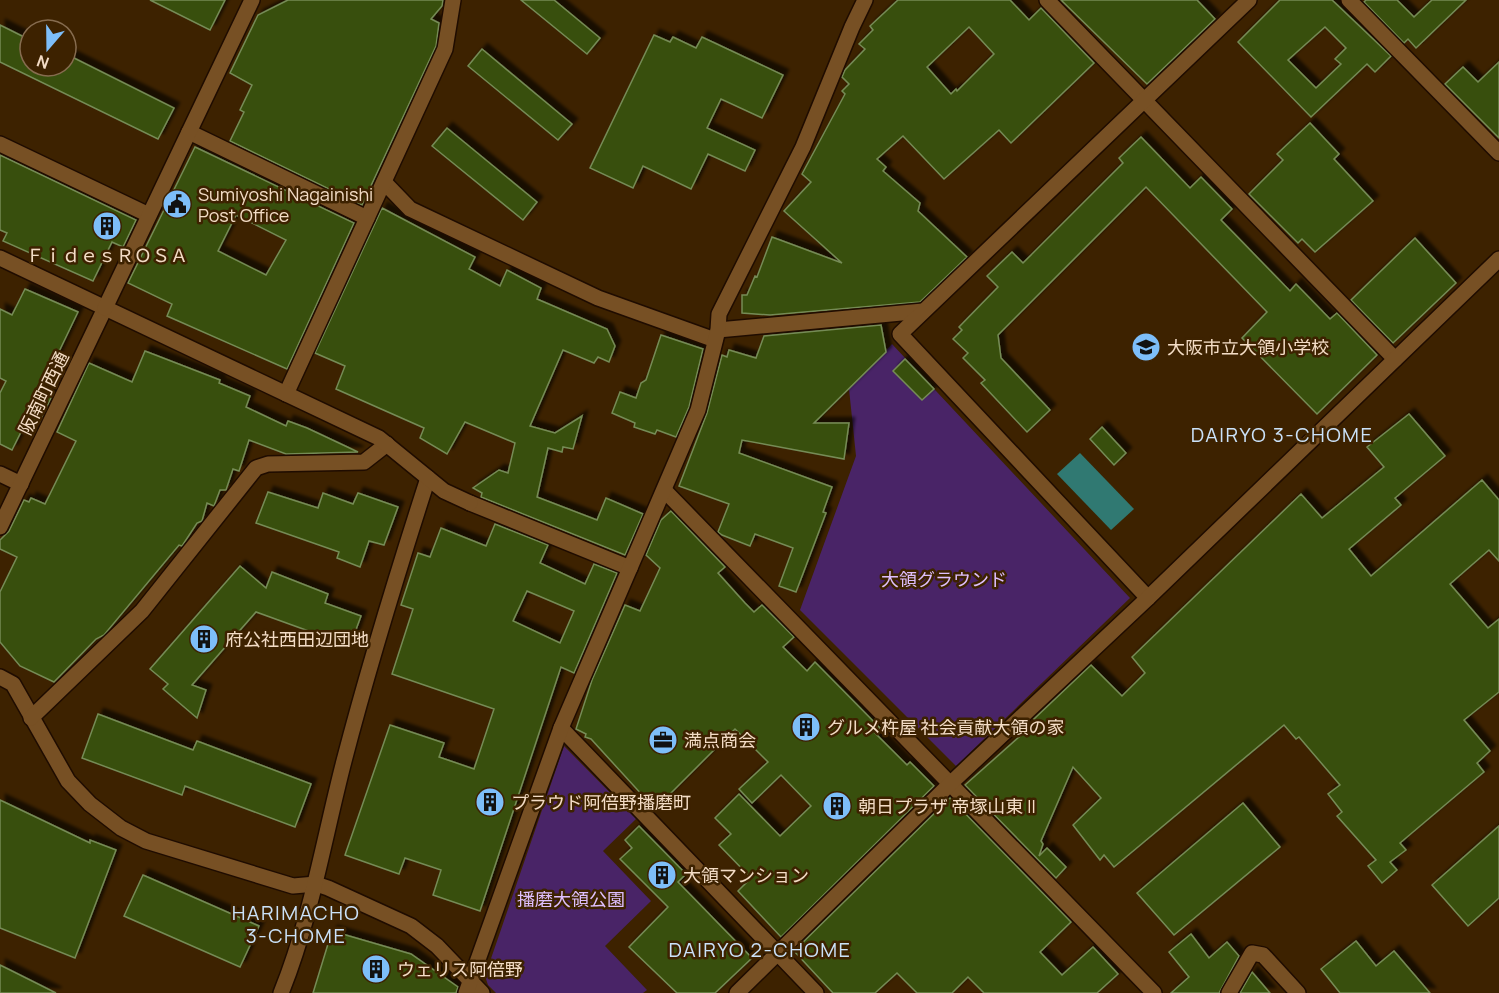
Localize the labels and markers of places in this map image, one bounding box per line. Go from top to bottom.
place label: Sumiyoshi Nagainishi Post Office [198,182,373,227]
public building icon: Sumiyoshi Nagainishi Post Office [161,188,193,220]
building icon: ＦｉｄｅｓＲＯＳＡ [91,210,123,242]
place label: ＦｉｄｅｓＲＯＳＡ [26,243,188,267]
school or university icon: 大阪市立大領小学校 [1130,331,1162,363]
place label: 大阪市立大領小学校 [1167,335,1329,359]
building icon: 府公社西田辺団地 [188,623,220,655]
place label: 府公社西田辺団地 [225,627,369,651]
building icon: グルメ杵屋 社会貢献大領の家 [790,711,822,743]
place label: グルメ杵屋 社会貢献大領の家 [827,715,1065,739]
office icon: 満点商会 [647,724,679,756]
place label: 満点商会 [684,728,756,752]
building icon: プラウド阿倍野播磨町 [474,786,506,818]
place label: プラウド阿倍野播磨町 [511,790,691,814]
building icon: 朝日プラザ 帝塚山東 II [821,790,853,822]
place label: 朝日プラザ 帝塚山東 II [858,794,1036,818]
building icon: 大領マンション [646,859,678,891]
place label: 大領マンション [683,863,809,887]
building icon: ウェリス阿倍野 [360,953,392,985]
place label: ウェリス阿倍野 [397,957,523,981]

